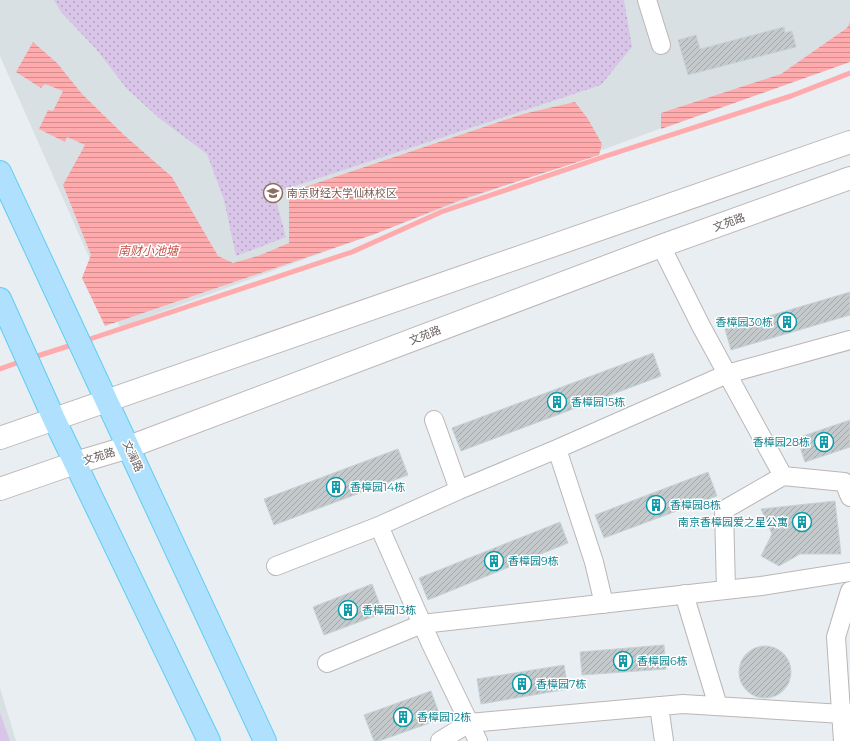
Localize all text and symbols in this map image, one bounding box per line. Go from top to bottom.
school or university icon: 南京财经大学仙林校区 [262,182,284,204]
place label: 南京财经大学仙林校区 [287,186,397,200]
street label: 文苑路 [711,210,747,234]
water label: 南财小池塘 [118,243,180,258]
building icon: 香樟园30栋 [776,311,798,333]
place label: 香樟园30栋 [716,315,773,329]
street label: 文苑路 [407,323,443,347]
building icon: 香樟园15栋 [546,391,568,413]
place label: 香樟园15栋 [571,395,625,409]
building icon: 香樟园28栋 [813,431,835,453]
place label: 香樟园28栋 [753,435,810,449]
street label: 文澜路 [120,438,146,474]
street label: 文苑路 [81,444,117,468]
building icon: 香樟园14栋 [325,476,347,498]
place label: 香樟园14栋 [350,480,405,494]
building icon: 香樟园8栋 [645,494,667,516]
place label: 香樟园8栋 [670,498,721,512]
building icon: 南京香樟园爱之星公寓 [791,511,813,533]
place label: 南京香樟园爱之星公寓 [678,515,788,529]
building icon: 香樟园9栋 [483,550,505,572]
place label: 香樟园9栋 [508,554,559,568]
building icon: 香樟园13栋 [337,599,359,621]
place label: 香樟园13栋 [362,603,416,617]
building icon: 香樟园6栋 [612,650,634,672]
place label: 香樟园6栋 [637,654,688,668]
building icon: 香樟园7栋 [511,673,533,695]
place label: 香樟园7栋 [536,677,586,691]
building icon: 香樟园12栋 [392,706,414,728]
place label: 香樟园12栋 [417,710,471,724]

